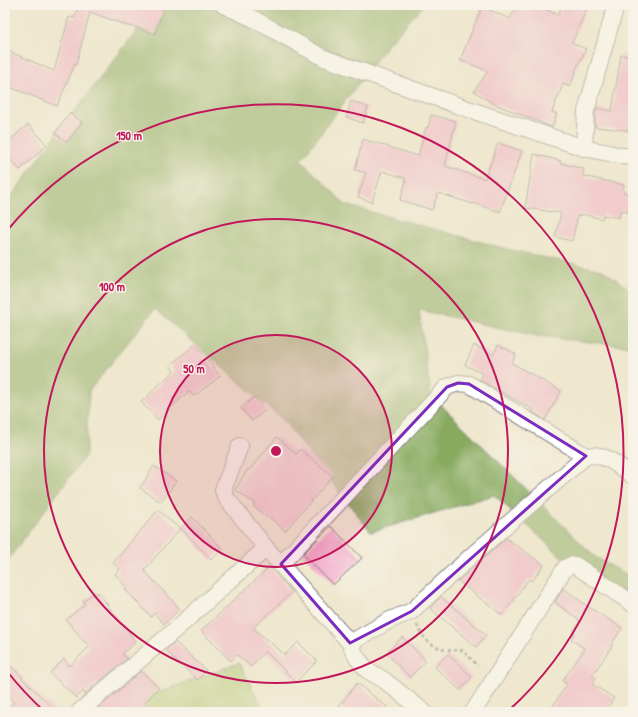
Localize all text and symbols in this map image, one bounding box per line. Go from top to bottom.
text: 150 m [116,127,142,144]
text: 100 m [99,278,125,295]
text: 50 m [183,360,205,377]
centre of rings [269,444,283,458]

